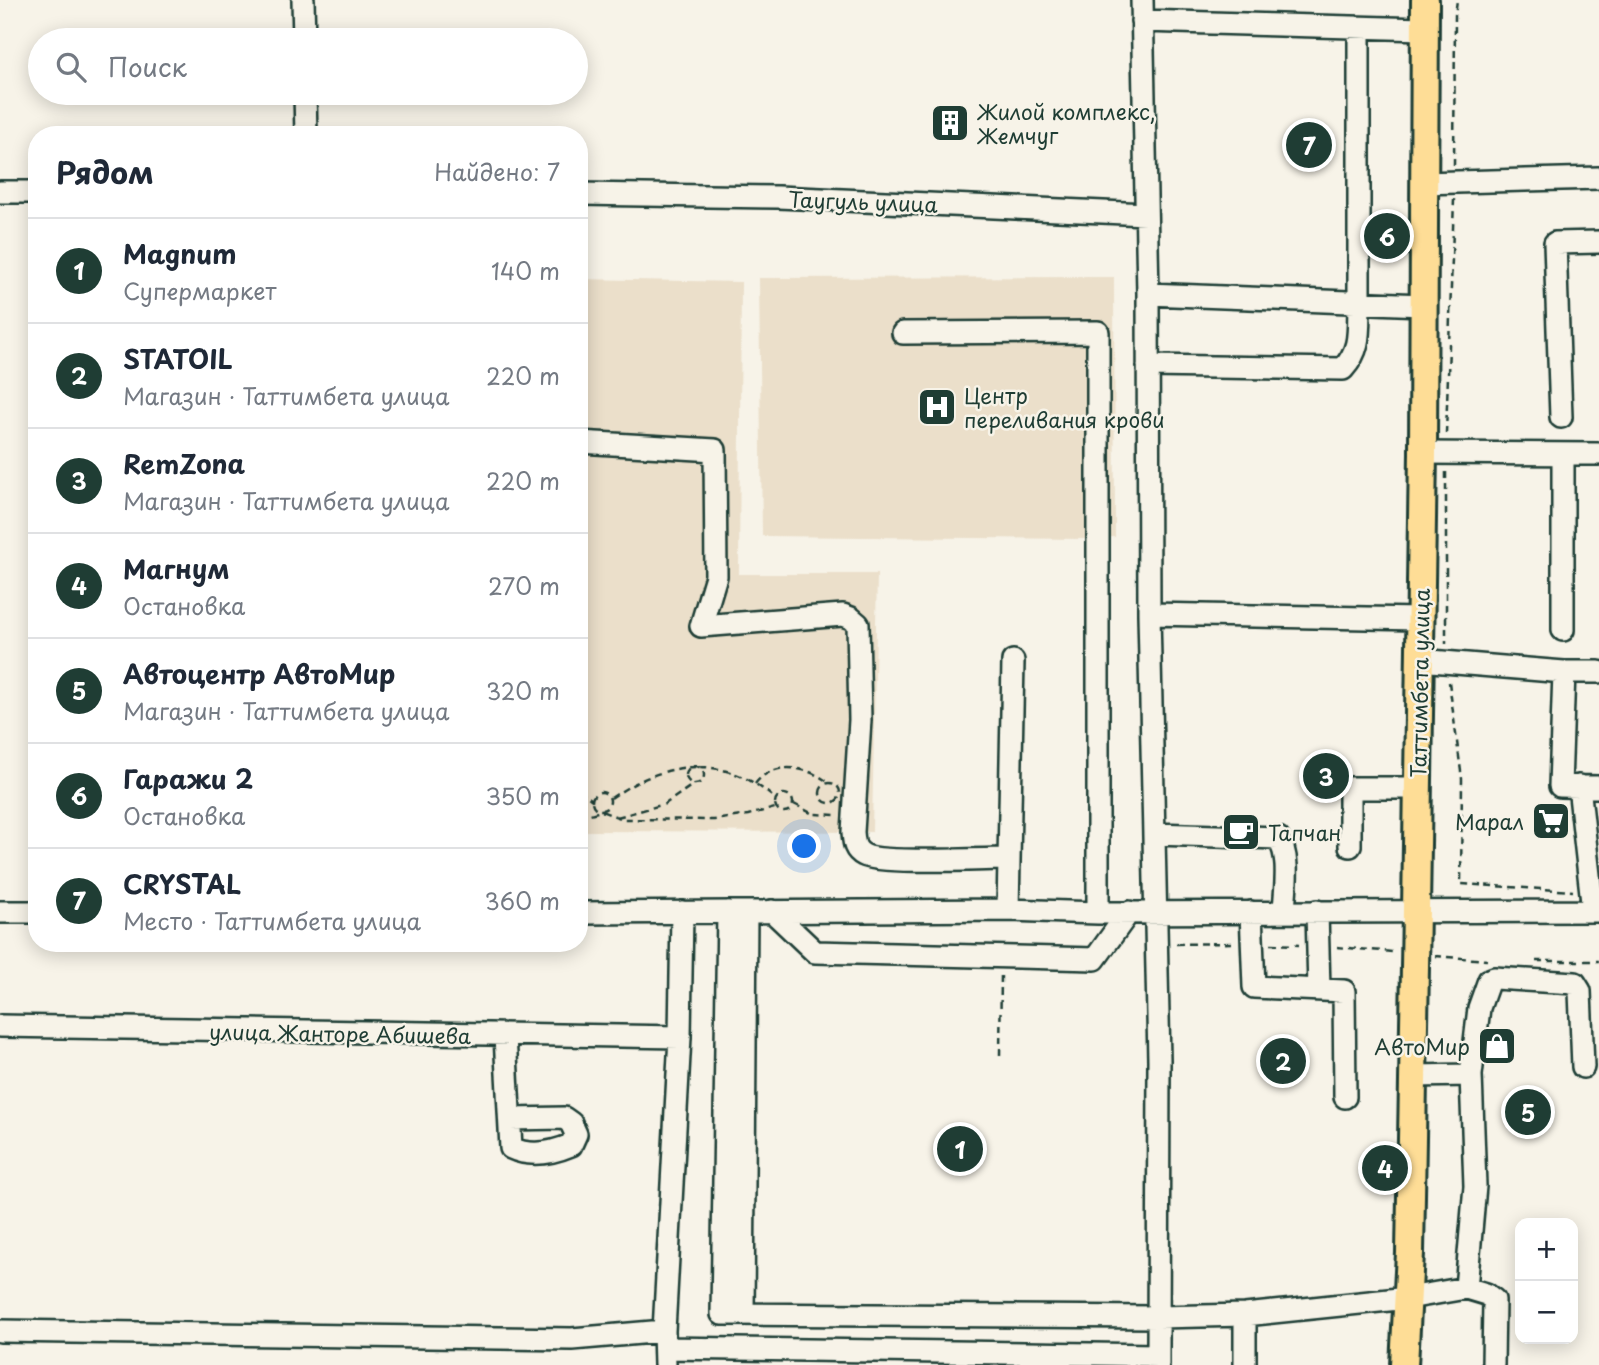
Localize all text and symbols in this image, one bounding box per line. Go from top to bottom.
search box [28,28,588,105]
text: Поиск [108,47,187,86]
icon: search [52,48,90,86]
place label: Жилой комплекс, Жемчуг [977,95,1156,151]
building icon: Жилой комплекс, Жемчуг [929,102,971,144]
pin: 7 [1286,119,1332,171]
text: Рядом [56,149,154,194]
text: Найдено: 7 [434,154,560,189]
street label: Таугуль улица [788,182,939,220]
pin: 6 [1364,210,1410,262]
text: Magnum [123,234,236,273]
text: 1 [74,253,85,288]
text: 140 m [491,253,560,288]
text: Супермаркет [123,273,277,308]
text: STATOIL [123,339,233,378]
text: 2 [71,358,87,393]
text: 220 m [486,358,560,393]
text: Магазин · Таттимбета улица [123,378,449,413]
place label: Центр переливания крови [964,379,1165,435]
hospital icon: Центр переливания крови [916,386,958,428]
text: RemZona [123,444,245,483]
text: 3 [71,463,87,498]
text: 220 m [486,463,560,498]
text: Магазин · Таттимбета улица [123,483,449,518]
text: Магнум [123,549,229,588]
text: 4 [71,568,87,603]
text: 270 m [488,568,560,603]
street label: Таттимбета улица [1401,587,1437,778]
text: Остановка [123,588,245,623]
text: Автоцентр АвтоМир [123,654,395,693]
text: 5 [72,673,86,708]
text: 320 m [486,673,560,708]
text: Магазин · Таттимбета улица [123,693,449,728]
pin: 3 [1303,750,1349,802]
text: Гаражи 2 [123,759,253,798]
text: 6 [71,778,87,813]
text: 350 m [485,778,560,813]
text: Остановка [123,798,245,833]
supermarket icon: Марал [1530,800,1572,842]
place label: Марал [1455,805,1524,837]
cafe icon: Тапчан [1220,811,1262,853]
place label: Тапчан [1268,816,1341,848]
your location [787,829,821,863]
text: CRYSTAL [123,864,241,903]
text: 7 [72,883,86,918]
text: 360 m [485,883,560,918]
text: Место · Таттимбета улица [123,903,421,938]
street label: улица Жанторе Абишева [209,1015,471,1051]
shop icon: АвтоМир [1476,1025,1518,1067]
place label: АвтоМир [1374,1030,1470,1062]
pin: 2 [1260,1035,1306,1087]
pin: 5 [1505,1086,1551,1138]
pin: 1 [937,1123,983,1175]
pin: 4 [1362,1142,1408,1194]
map controls [1515,1218,1578,1344]
button: + [1515,1218,1578,1281]
button: − [1515,1281,1578,1344]

